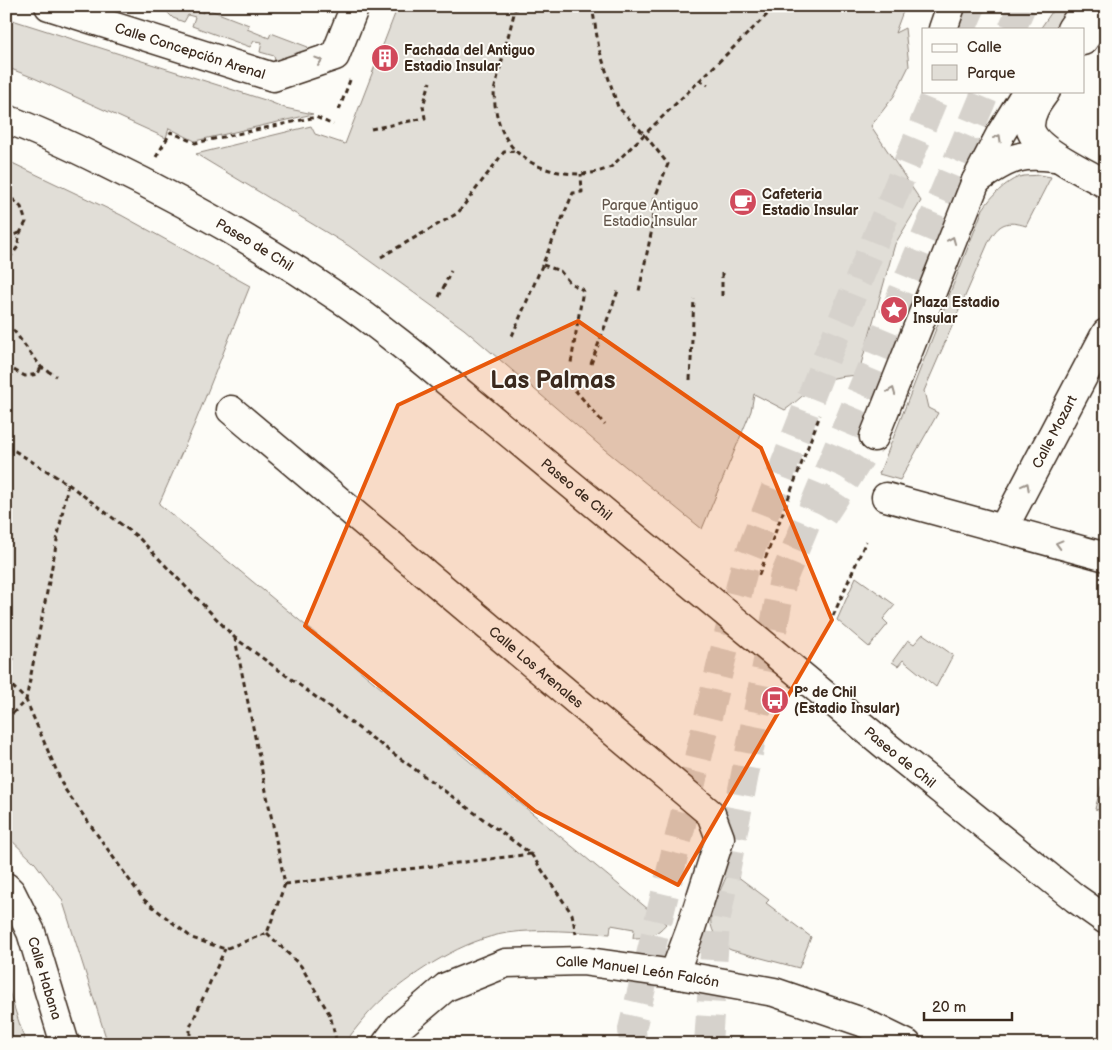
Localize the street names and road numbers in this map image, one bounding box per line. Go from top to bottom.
street label: Calle Concepción Arenal [113,19,267,83]
street label: Paseo de Chil [213,215,296,275]
street label: Calle Mozart [1028,392,1081,471]
street label: Paseo de Chil [537,455,616,524]
street label: Calle Los Arenales [485,623,587,712]
street label: Paseo de Chil [861,723,939,792]
street label: Calle Habana [24,935,65,1022]
street label: Calle Manuel León Falcón [556,953,721,991]

